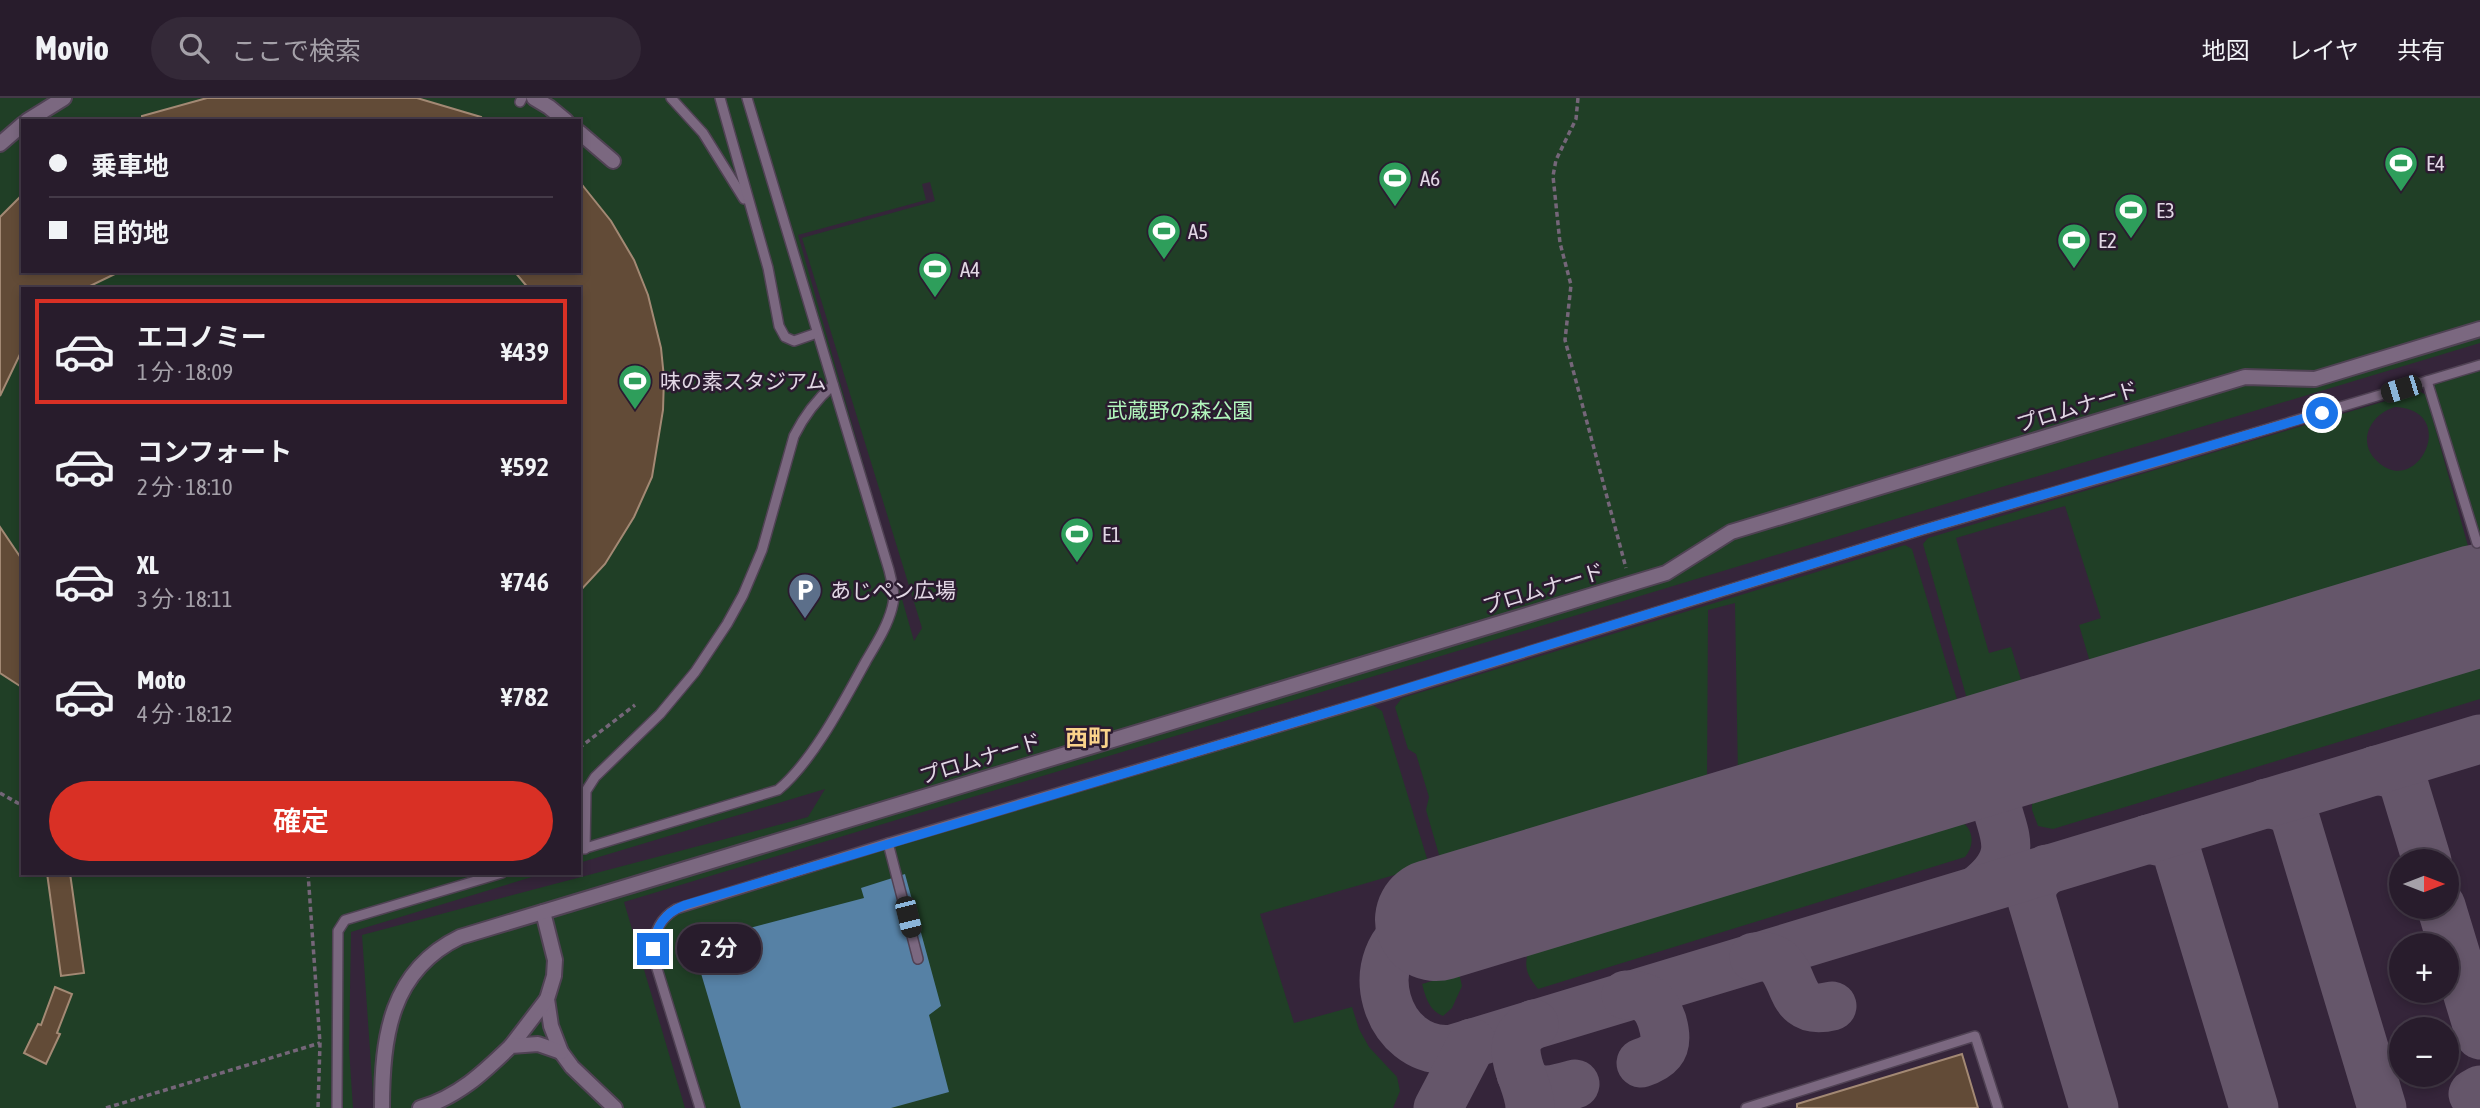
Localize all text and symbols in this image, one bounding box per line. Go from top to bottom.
search box [151,17,641,80]
text: Movio [35,29,109,67]
icon: search [175,29,213,67]
text: ここで検索 [231,36,361,66]
text: 地図 [2202,37,2250,64]
text: レイヤ [2288,37,2359,64]
text: 共有 [2397,37,2445,64]
sports icon: E4 [2382,144,2420,193]
text: 乗車地 [91,151,169,181]
place label: E4 [2426,151,2445,175]
sports icon: A6 [1376,159,1414,208]
place label: A6 [1420,166,1440,190]
sports icon: E3 [2112,191,2150,240]
place label: E3 [2156,198,2175,222]
sports icon: A5 [1145,212,1183,261]
text: 目的地 [91,218,169,248]
place label: A5 [1188,219,1208,243]
sports icon: E2 [2055,221,2093,270]
place label: E2 [2098,228,2117,252]
sports icon: A4 [916,250,954,299]
place label: A4 [960,257,980,281]
icon: car [53,320,116,383]
text: エコノミー [137,322,267,352]
text: ¥439 [501,337,549,367]
text: 1 分 · 18:09 [137,359,233,385]
sports icon: 味の素スタジアム [616,362,654,411]
place label: 味の素スタジアム [660,369,827,393]
car [2378,373,2425,405]
street label: プロムナード [2013,376,2141,436]
route start [2306,397,2338,429]
park label: 武蔵野の森公園 [1107,398,1254,422]
icon: car [53,435,116,498]
text: コンフォート [137,437,292,467]
text: ¥592 [501,452,549,482]
text: 2 分 · 18:10 [137,474,233,500]
sports icon: E1 [1058,515,1096,564]
place label: E1 [1102,522,1121,546]
icon: car [53,550,116,613]
text: XL [137,550,159,580]
street label: プロムナード [1479,558,1607,618]
text: ¥746 [501,567,549,597]
parking icon: あじペン広場 [786,571,824,620]
place label: あじペン広場 [830,578,956,602]
text: 3 分 · 18:11 [137,586,233,612]
icon: car [53,665,116,728]
text: Moto [137,665,186,695]
text: ¥782 [501,682,549,712]
text: 4 分 · 18:12 [137,701,233,727]
district label: 西町 [1065,725,1111,751]
street label: プロムナード [916,728,1044,788]
button: 確定 [49,781,553,861]
north arrow [2389,849,2459,919]
map controls [2389,849,2459,1087]
car [893,894,924,940]
callout: 2 分 [678,924,762,974]
route end [637,933,669,965]
button: + [2389,933,2459,1003]
text: 2 分 [701,935,737,961]
button: − [2389,1017,2459,1087]

